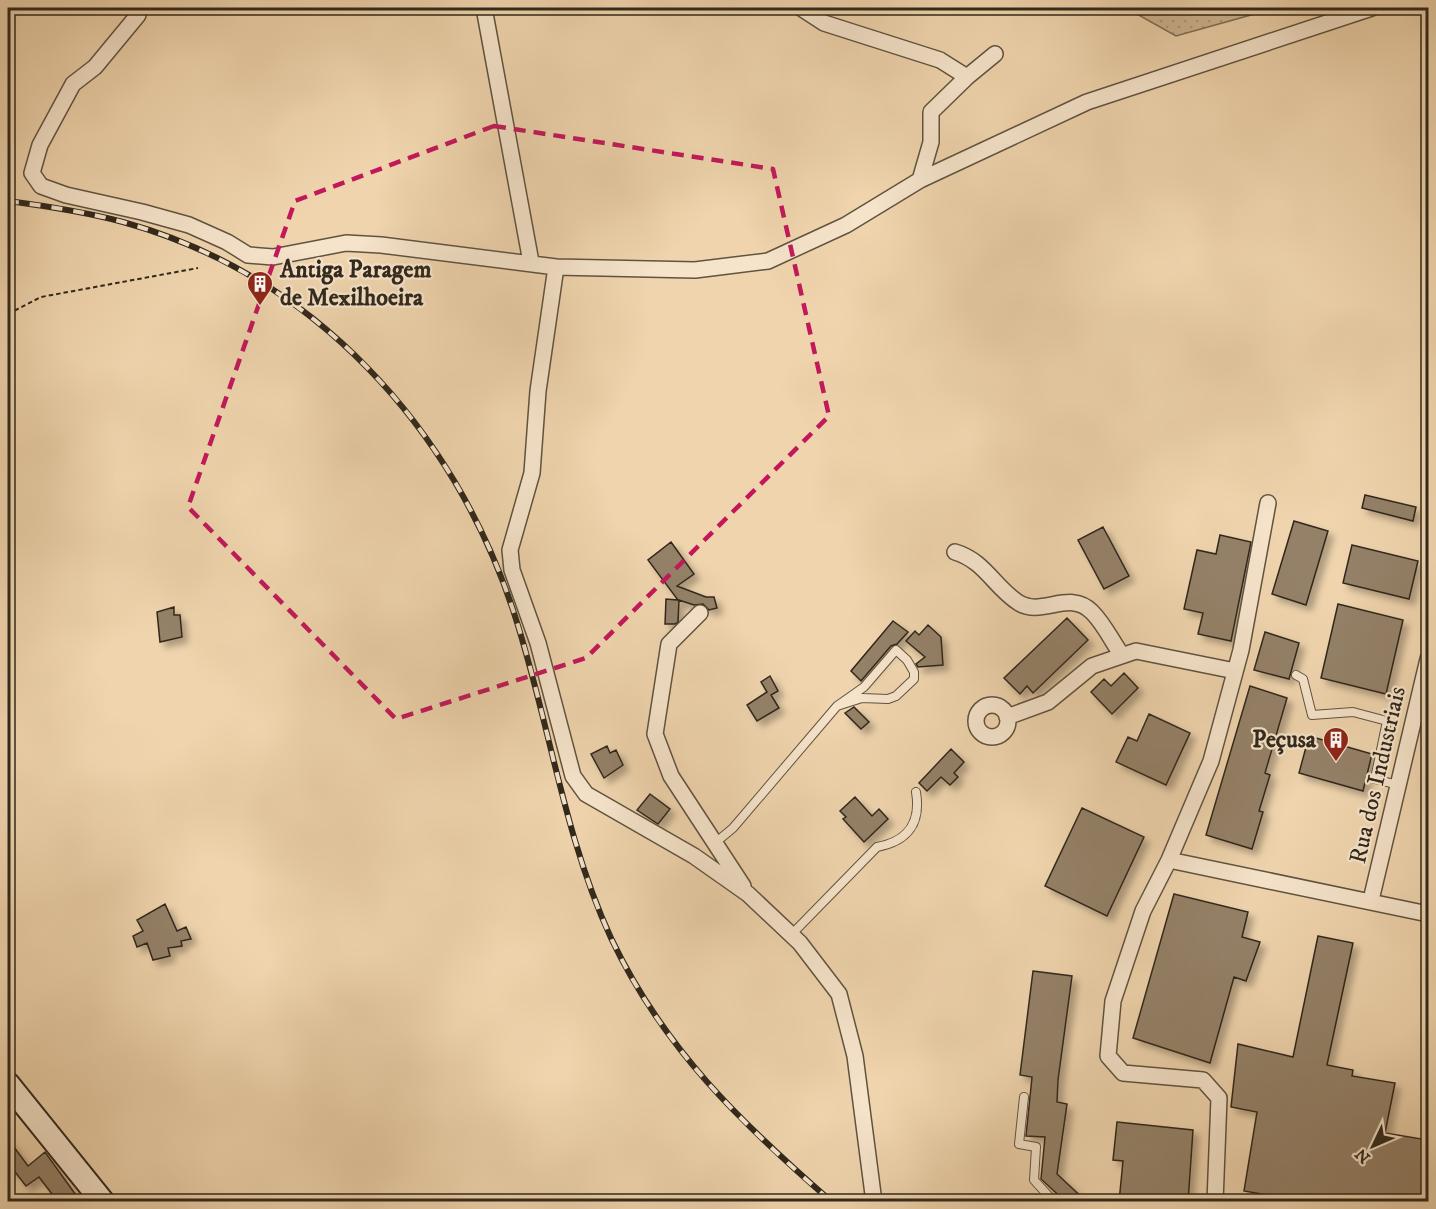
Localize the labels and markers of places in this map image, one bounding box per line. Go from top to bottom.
place label: Antiga Paragem de Mexilhoeira [279,255,432,313]
building icon: Antiga Paragem de Mexilhoeira [245,269,275,307]
place label: Peçusa [1252,725,1317,755]
building icon: Peçusa [1321,725,1351,763]

